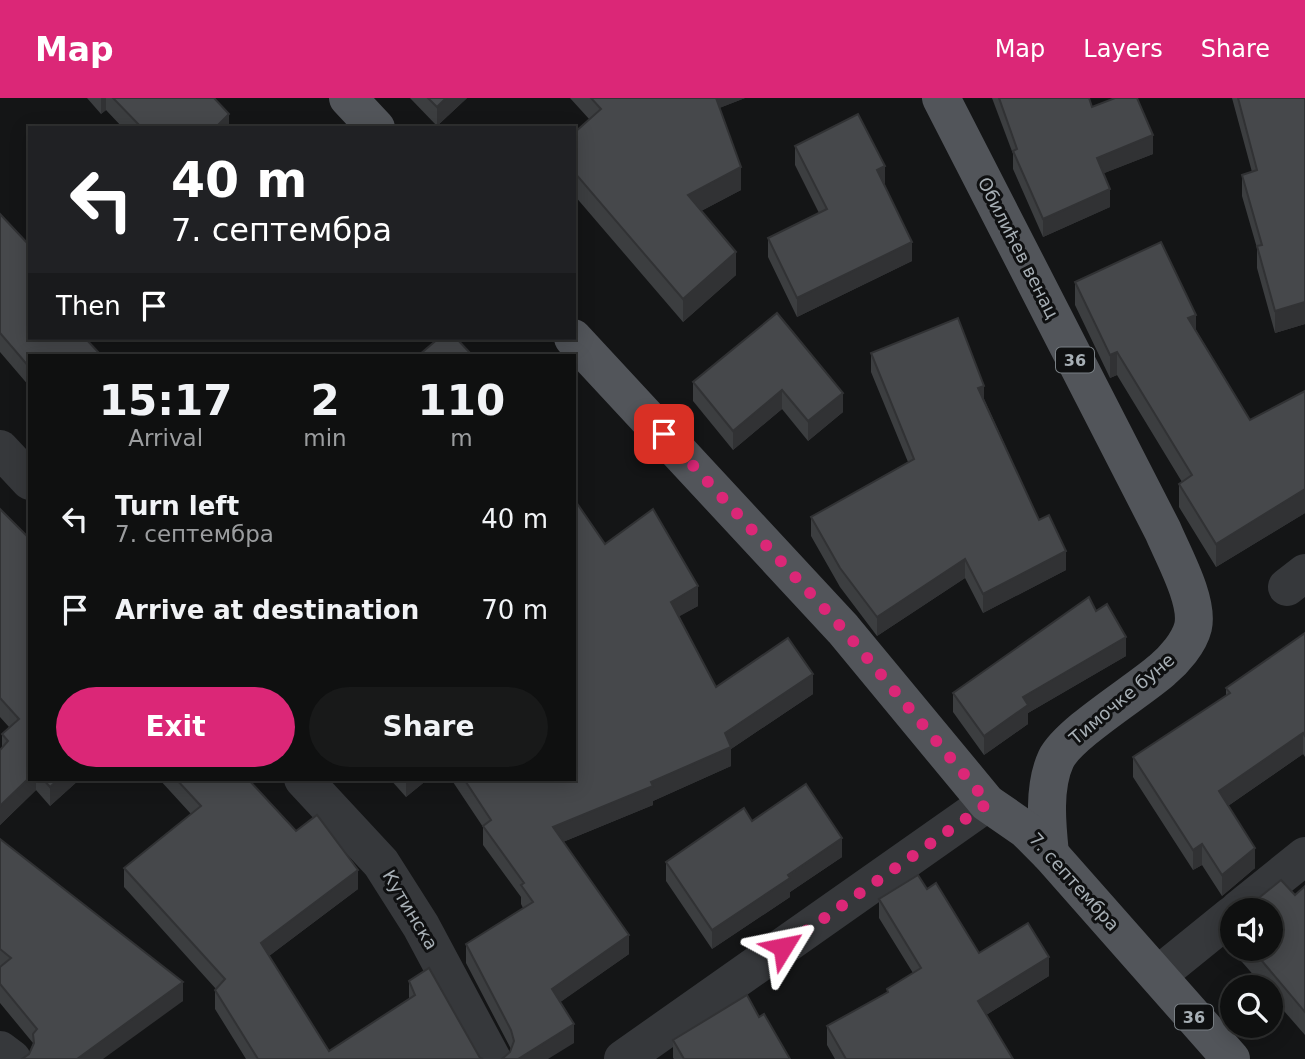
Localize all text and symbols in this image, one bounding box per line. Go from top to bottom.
text: Map [35,30,114,69]
text: Map [995,35,1045,63]
text: Layers [1083,35,1163,63]
text: Share [1201,35,1270,63]
text: 40 m [171,152,307,209]
icon: left [56,154,147,245]
street label: Обилићев венац [974,173,1063,322]
text: 7. септембра [171,211,392,249]
icon: arrive [135,287,173,325]
text: Then [56,291,121,321]
road number: 36 [1056,348,1094,372]
text: 15:17 [99,376,233,425]
text: 2 [310,376,340,425]
text: 110 [418,376,505,425]
pin [634,404,694,464]
icon: arrive [645,415,683,453]
text: Arrival [128,425,203,451]
text: min [303,425,347,451]
text: m [450,425,473,451]
text: Turn left [115,491,239,521]
icon: left [56,500,94,538]
text: 40 m [481,504,548,534]
text: 7. септембра [115,521,274,547]
icon: arrive [56,591,94,629]
text: Arrive at destination [115,595,419,625]
text: 70 m [481,595,548,625]
street label: Тимочке буне [1064,649,1178,749]
button: Exit [56,687,295,767]
button: Share [309,687,548,767]
street label: 7. септембра [1025,828,1124,935]
street label: Кутинска [378,866,442,953]
map controls [1220,898,1283,1038]
button: sound [1220,898,1283,961]
position arrow [746,910,820,984]
button: search [1220,975,1283,1038]
road number: 36 [1175,1004,1213,1029]

